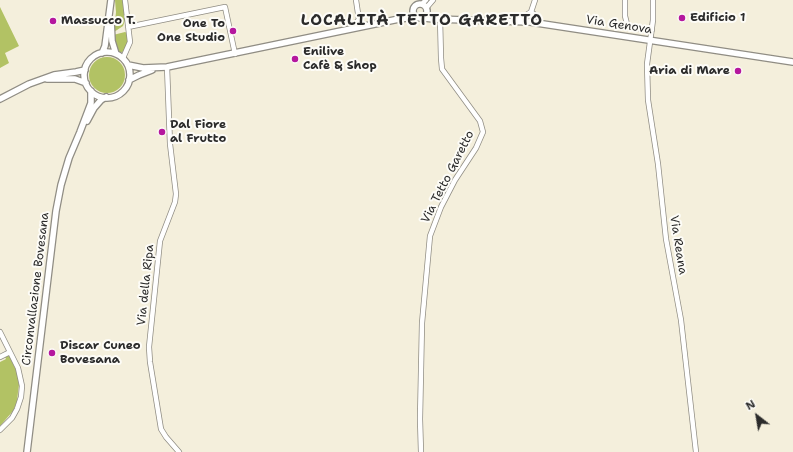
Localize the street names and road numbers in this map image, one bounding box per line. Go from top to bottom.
street label: Via Genova [585,13,653,37]
street label: Via Tetto Garetto [418,128,478,226]
street label: Circonvallazione Bovesana [19,212,53,366]
street label: Via Reana [666,214,690,276]
street label: Via della Ripa [135,244,157,326]

